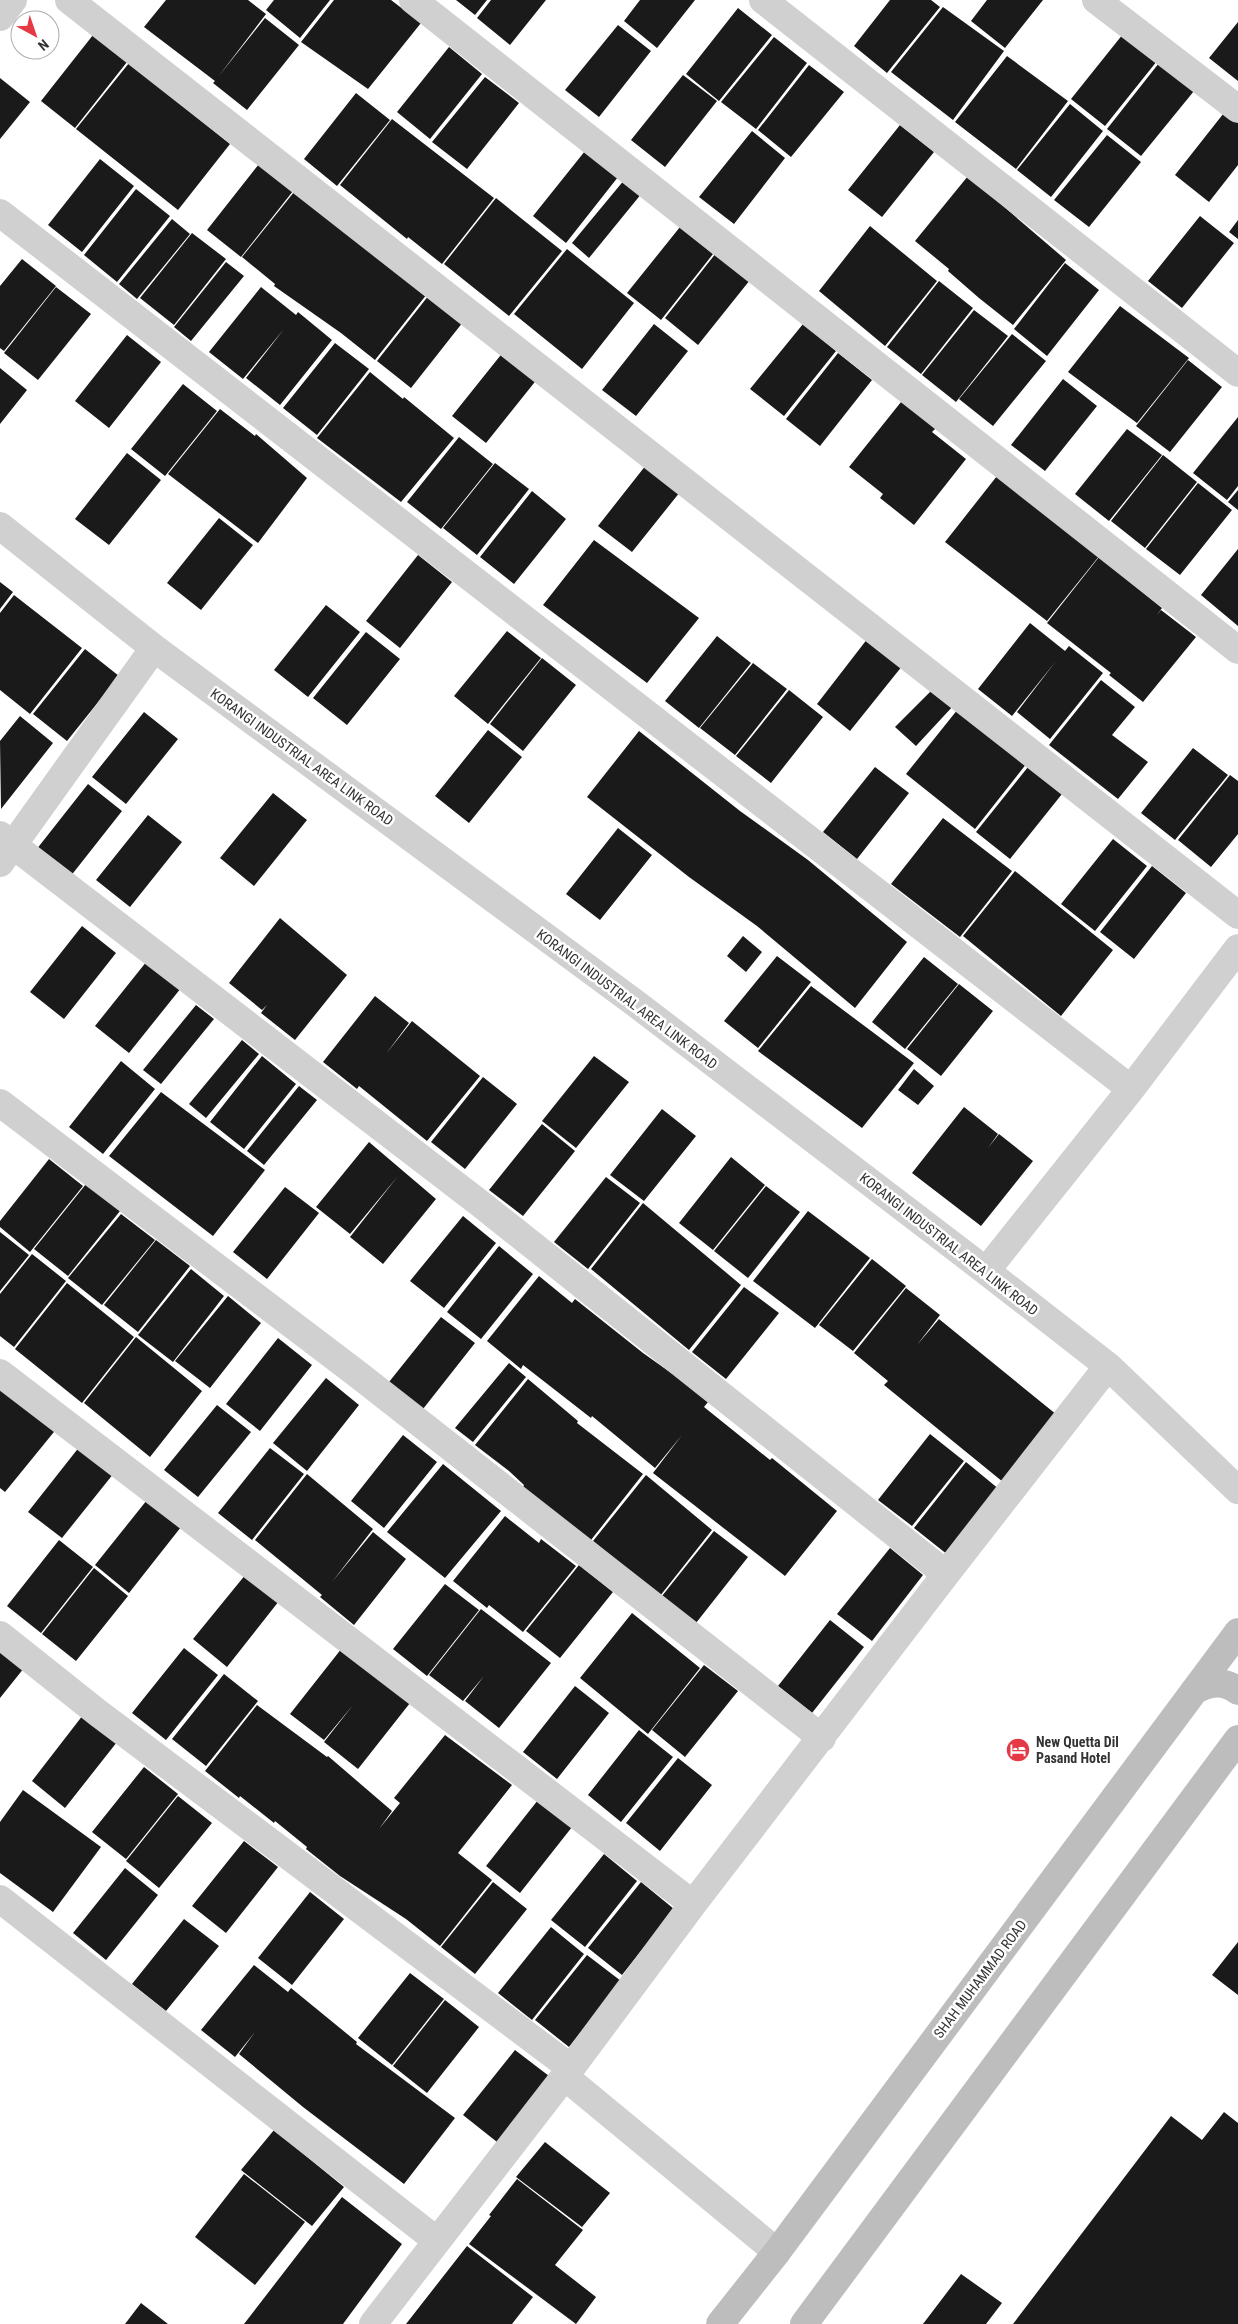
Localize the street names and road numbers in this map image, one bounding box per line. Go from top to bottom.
street label: KORANGI INDUSTRIAL AREA LINK ROAD [208,685,396,829]
street label: KORANGI INDUSTRIAL AREA LINK ROAD [534,926,720,1072]
street label: KORANGI INDUSTRIAL AREA LINK ROAD [857,1169,1041,1319]
street label: SHAH MUHAMMAD ROAD [930,1917,1030,2041]

